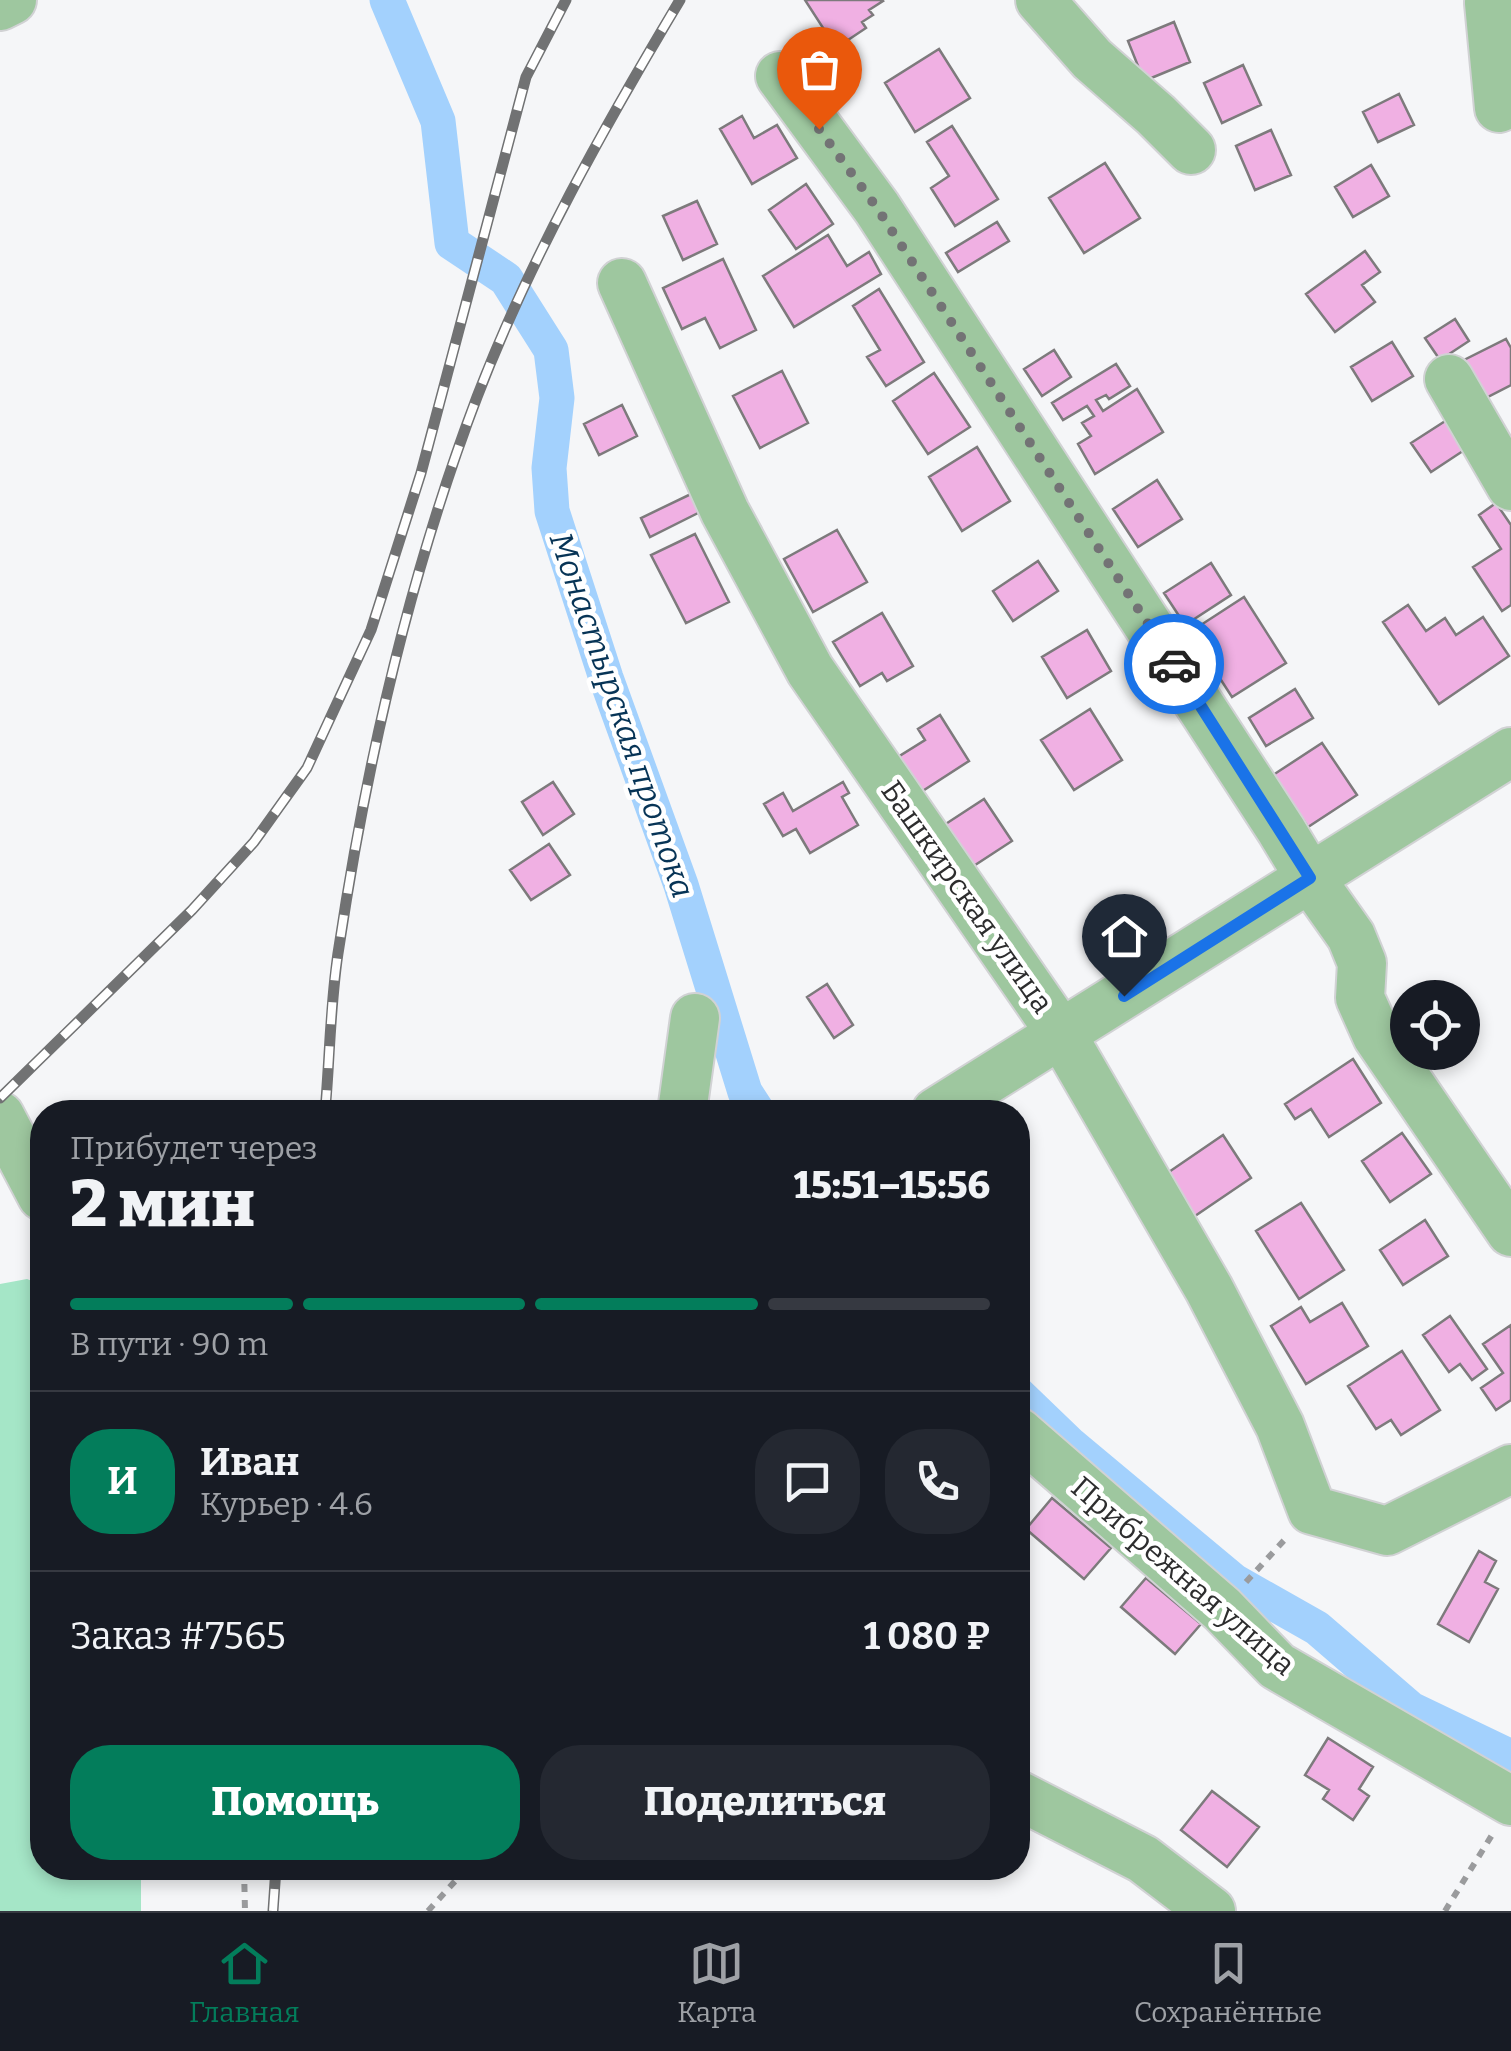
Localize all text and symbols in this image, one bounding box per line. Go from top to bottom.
pin [777,27,862,130]
icon: bag [792,42,847,97]
water label: Монастырская протока [542,527,702,903]
courier [1124,614,1224,714]
icon: car [1147,637,1202,692]
street label: Башкирская улица [873,774,1061,1020]
pin [1082,894,1167,997]
icon: home [1097,909,1152,964]
map controls [1390,980,1480,1070]
button: locate [1390,980,1480,1070]
text: Прибудет через [70,1129,317,1167]
text: 15:51–15:56 [794,1162,990,1208]
text: 2 мин [70,1165,255,1243]
text: В пути · 90 m [70,1325,268,1363]
button: chat [755,1429,860,1534]
button: phone [885,1429,990,1534]
text: Иван [200,1439,299,1485]
text: И [107,1458,138,1504]
street label: Прибрежная улица [1064,1469,1302,1683]
text: Курьер · 4.6 [200,1485,373,1523]
text: Заказ #7565 [70,1613,286,1659]
text: 1 080 ₽ [864,1613,990,1659]
button: Помощь [70,1745,520,1860]
button: Поделиться [540,1745,990,1860]
tab: Главная [189,1936,299,2029]
tab: Карта [677,1936,756,2029]
tab: Сохранённые [1134,1936,1322,2029]

